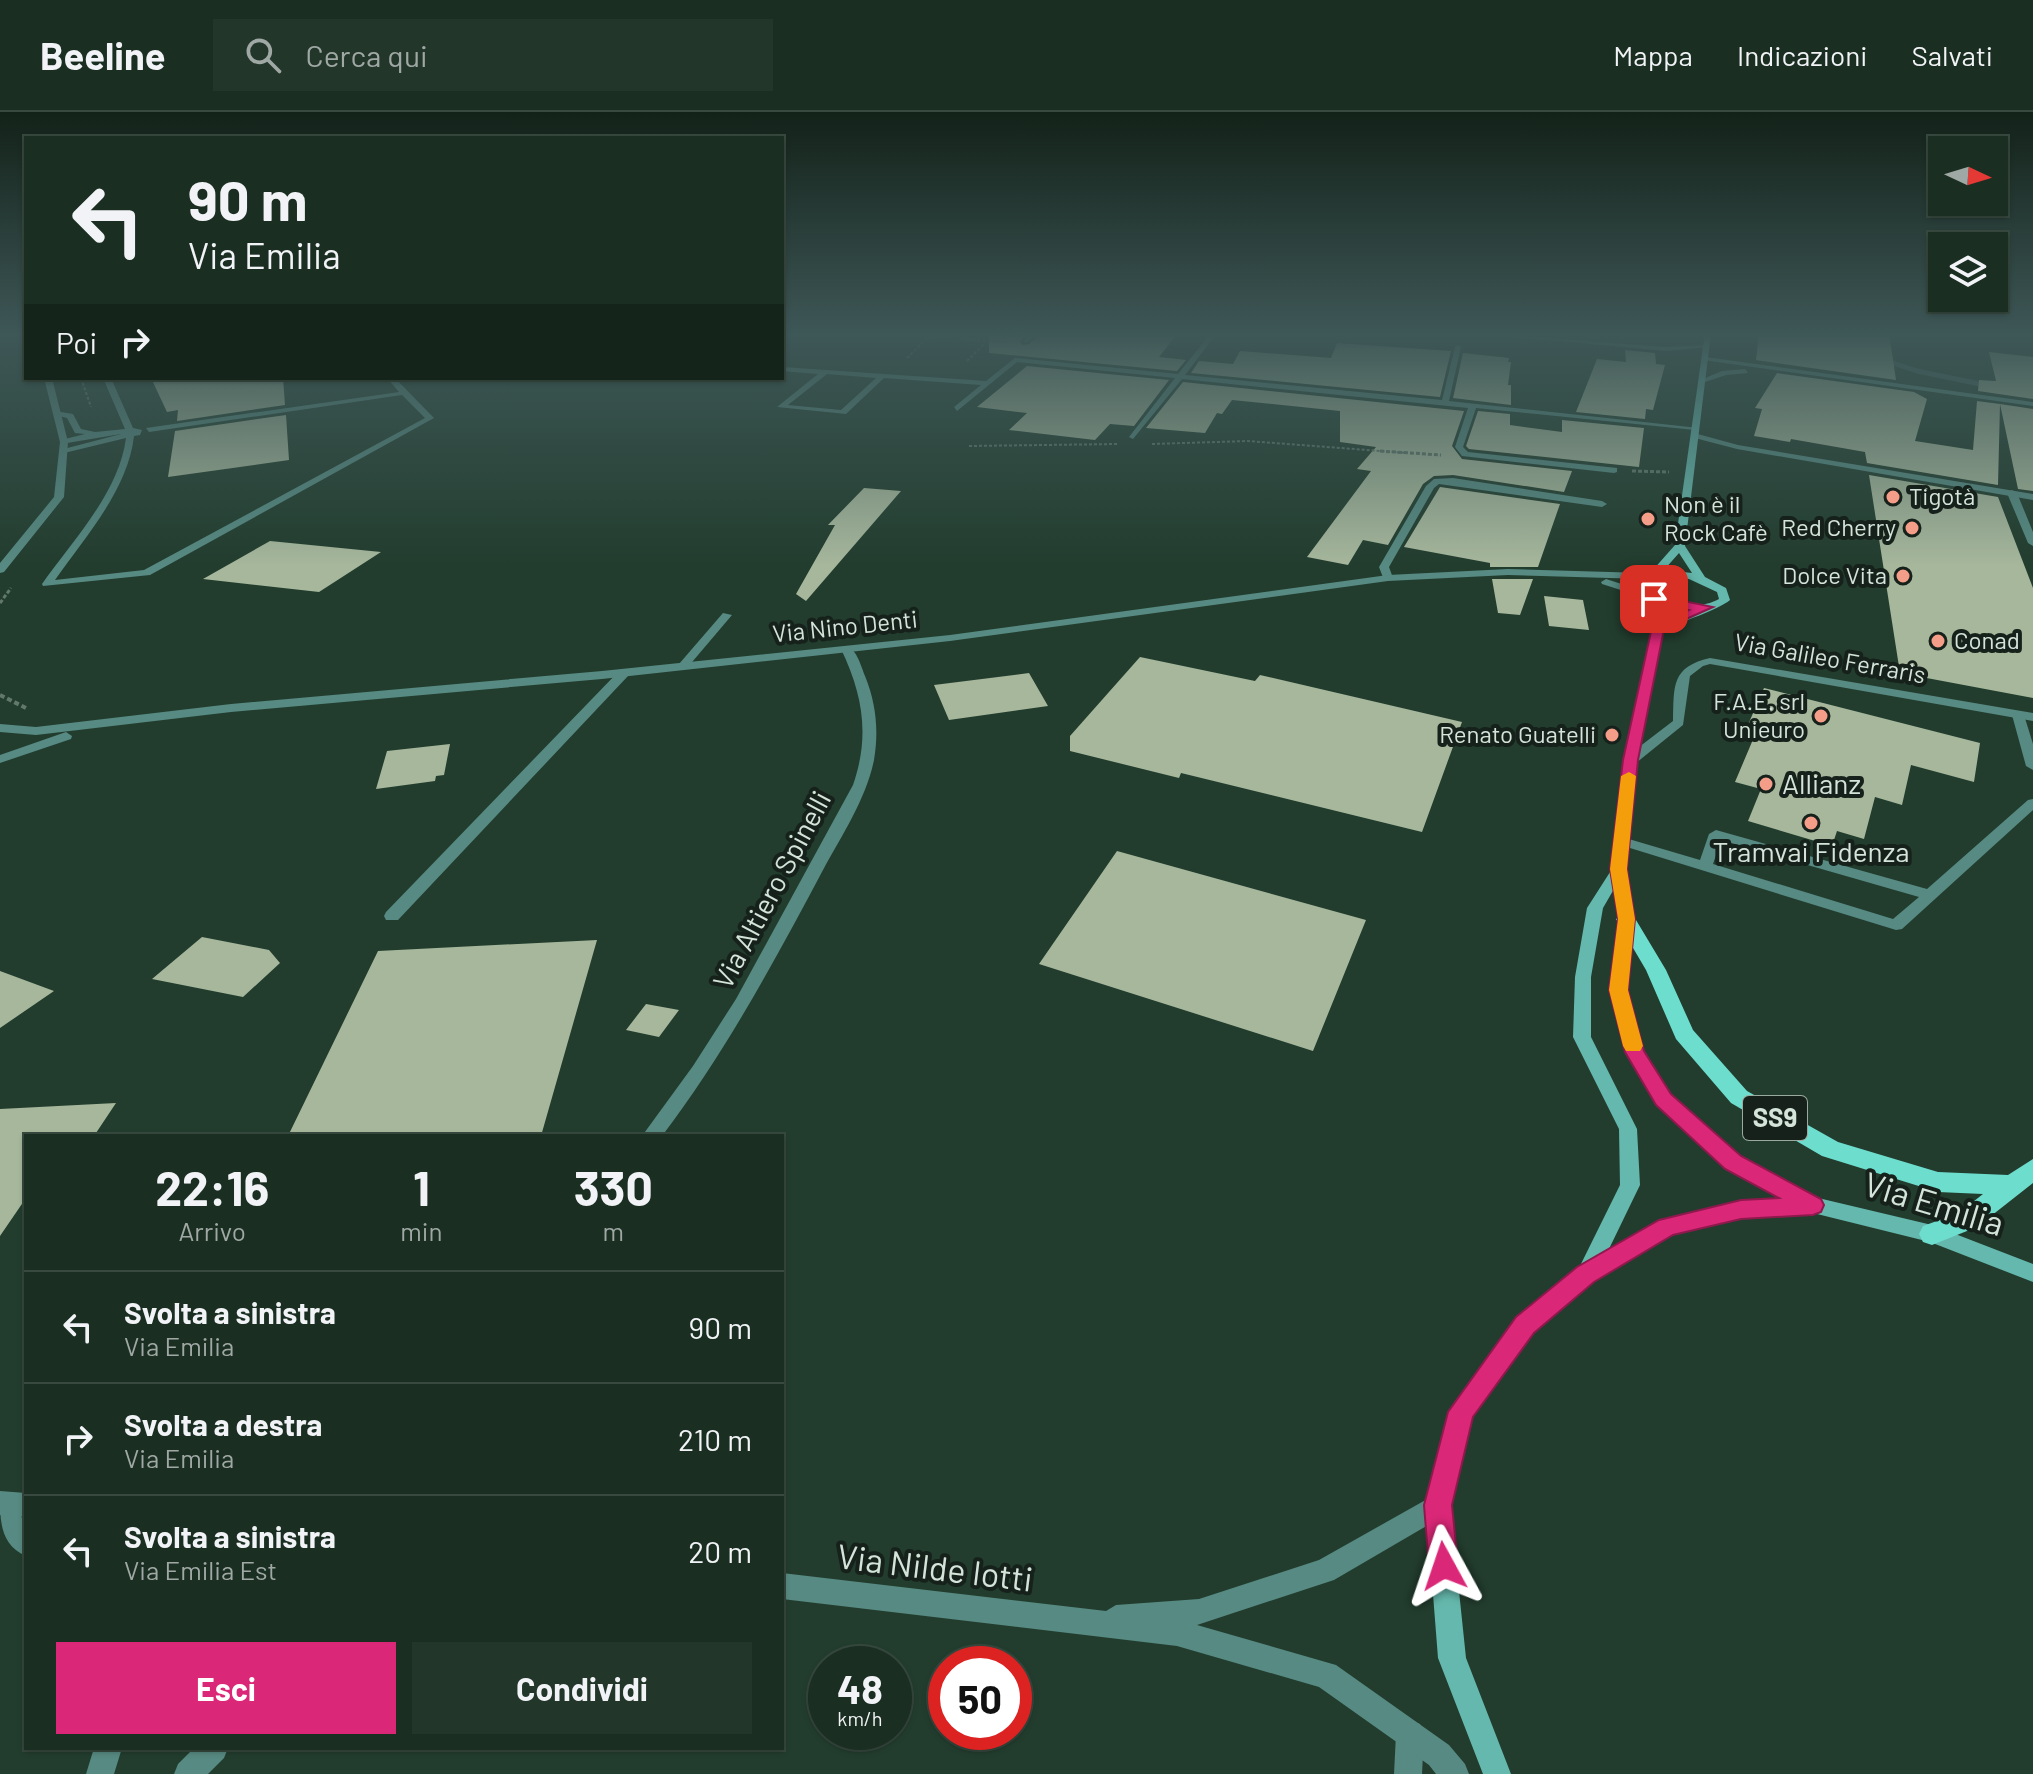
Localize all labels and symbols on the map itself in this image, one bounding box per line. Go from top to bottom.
north arrow [1928,136,2008,216]
place label: Tigotà [1909,481,1975,510]
marker: Tigotà [1884,488,1902,506]
place label: Non è il Rock Cafè [1664,489,1768,546]
marker: Non è il Rock Cafè [1639,510,1657,528]
place label: Red Cherry [1781,512,1896,541]
marker: Red Cherry [1903,519,1921,537]
place label: Dolce Vita [1782,560,1887,589]
pin [1620,565,1688,633]
marker: Dolce Vita [1894,567,1912,585]
street label: Via Nino Denti [771,603,919,648]
place label: Conad [1954,625,2020,654]
street label: Via Galileo Ferraris [1732,626,1928,689]
marker: Conad [1929,632,1947,650]
place label: F.A.E. srl Unieuro [1713,686,1805,743]
marker: F.A.E. srl Unieuro [1812,707,1830,725]
place label: Renato Guatelli [1439,719,1596,748]
marker: Renato Guatelli [1603,726,1621,744]
place label: Allianz [1782,766,1861,800]
marker: Allianz [1757,775,1775,793]
street label: Via Altiero Spinelli [705,785,838,994]
marker: Tramvai Fidenza [1802,814,1820,832]
place label: Tramvai Fidenza [1713,834,1909,868]
road number: SS9 [1743,1096,1807,1140]
street label: Via Emilia [1860,1162,2009,1243]
position arrow [1402,1524,1486,1608]
street label: Via Nilde Iotti [835,1534,1035,1599]
speed limit sign: 50 [928,1646,1032,1750]

